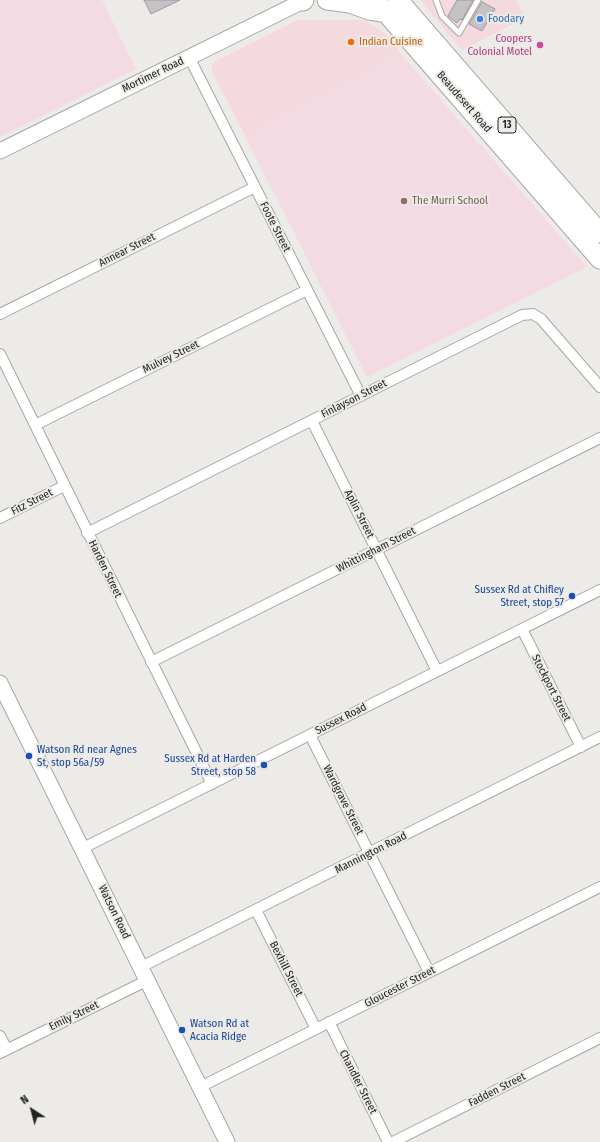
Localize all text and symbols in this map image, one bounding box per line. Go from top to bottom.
place label: Foodary [488,12,524,26]
marker: Foodary [475,14,485,24]
place label: Coopers Colonial Motel [467,32,532,58]
place label: Indian Cuisine [359,35,423,49]
marker: Indian Cuisine [346,37,356,47]
marker: Coopers Colonial Motel [535,40,545,50]
street label: Mortimer Road [120,54,186,96]
street label: Beaudesert Road [434,69,494,135]
road number: 13 [498,117,516,133]
place label: The Murri School [412,194,488,208]
marker: The Murri School [399,196,409,206]
street label: Foote Street [257,200,293,254]
street label: Annear Street [97,230,157,270]
street label: Mulvey Street [141,338,201,376]
street label: Finlayson Street [319,377,389,421]
street label: Fitz Street [9,486,55,518]
street label: Aplin Street [341,488,377,540]
street label: Whittingham Street [334,524,418,576]
street label: Harden Street [85,538,125,600]
place label: Sussex Rd at Chifley Street, stop 57 [475,583,564,609]
marker: Sussex Rd at Chifley Street, stop 57 [567,591,577,601]
street label: Stockport Street [528,652,574,724]
street label: Sussex Road [313,700,369,738]
place label: Watson Rd near Agnes St, stop 56a/59 [37,743,137,769]
marker: Watson Rd near Agnes St, stop 56a/59 [24,751,34,761]
place label: Sussex Rd at Harden Street, stop 58 [164,752,256,778]
marker: Sussex Rd at Harden Street, stop 58 [259,760,269,770]
street label: Wardgrave Street [320,763,366,837]
street label: Mannington Road [333,829,409,877]
street label: Watson Road [95,883,133,941]
street label: Bexhill Street [266,939,306,999]
street label: Gloucester Street [362,963,438,1011]
street label: Emily Street [47,998,101,1034]
place label: Watson Rd at Acacia Ridge [190,1017,249,1043]
marker: Watson Rd at Acacia Ridge [177,1025,187,1035]
street label: Chandler Street [336,1048,380,1116]
street label: Fadden Street [466,1070,528,1110]
north arrow [12,1090,52,1130]
text: N [18,1093,31,1107]

